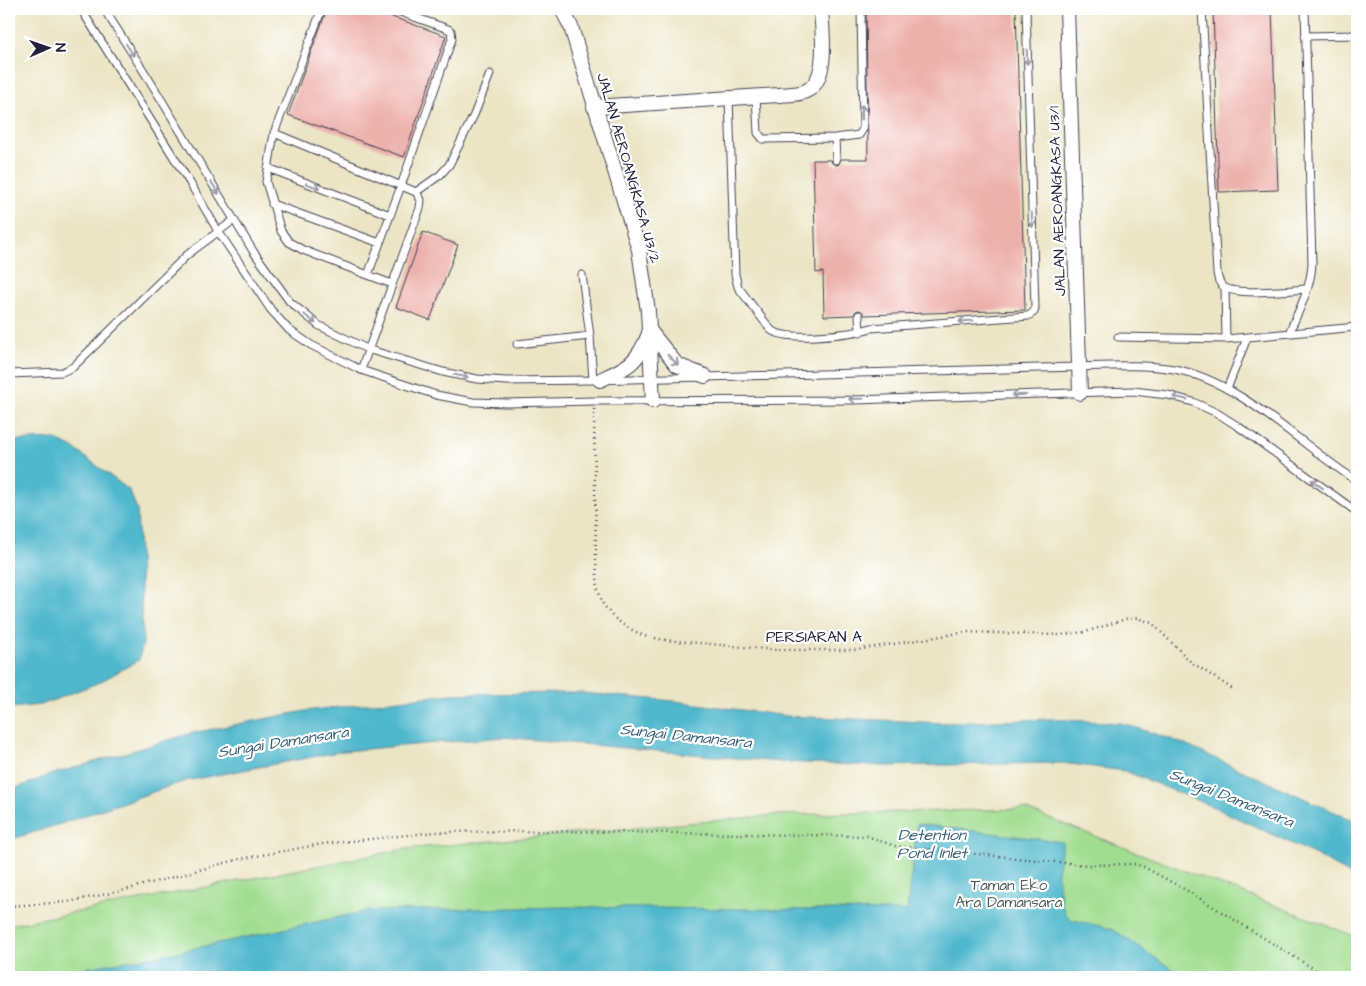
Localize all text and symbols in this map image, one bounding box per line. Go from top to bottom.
north arrow [22,22,72,72]
one-way arrow [125,42,135,56]
text: N [50,43,70,53]
one-way arrow [1023,49,1032,65]
street label: JALAN AEROANGKASA U3/2 [591,71,666,266]
one-way arrow [857,104,867,120]
street label: JALAN AEROANGKASA U3/1 [1044,105,1071,296]
one-way arrow [210,181,220,195]
one-way arrow [305,182,320,191]
one-way arrow [1028,212,1037,228]
one-way arrow [303,313,316,324]
one-way arrow [958,317,974,326]
one-way arrow [667,354,679,366]
one-way arrow [452,372,468,381]
one-way arrow [1011,390,1027,399]
one-way arrow [1173,393,1189,403]
one-way arrow [848,395,864,404]
one-way arrow [1311,479,1325,489]
street label: PERSIARAN A [766,627,862,648]
water label: Sungai Damansara [619,718,753,755]
water label: Sungai Damansara [216,721,351,764]
water label: Sungai Damansara [1166,763,1298,834]
water label: Detention Pond Inlet [897,824,968,864]
park label: Taman Eko Ara Damansara [956,875,1063,913]

